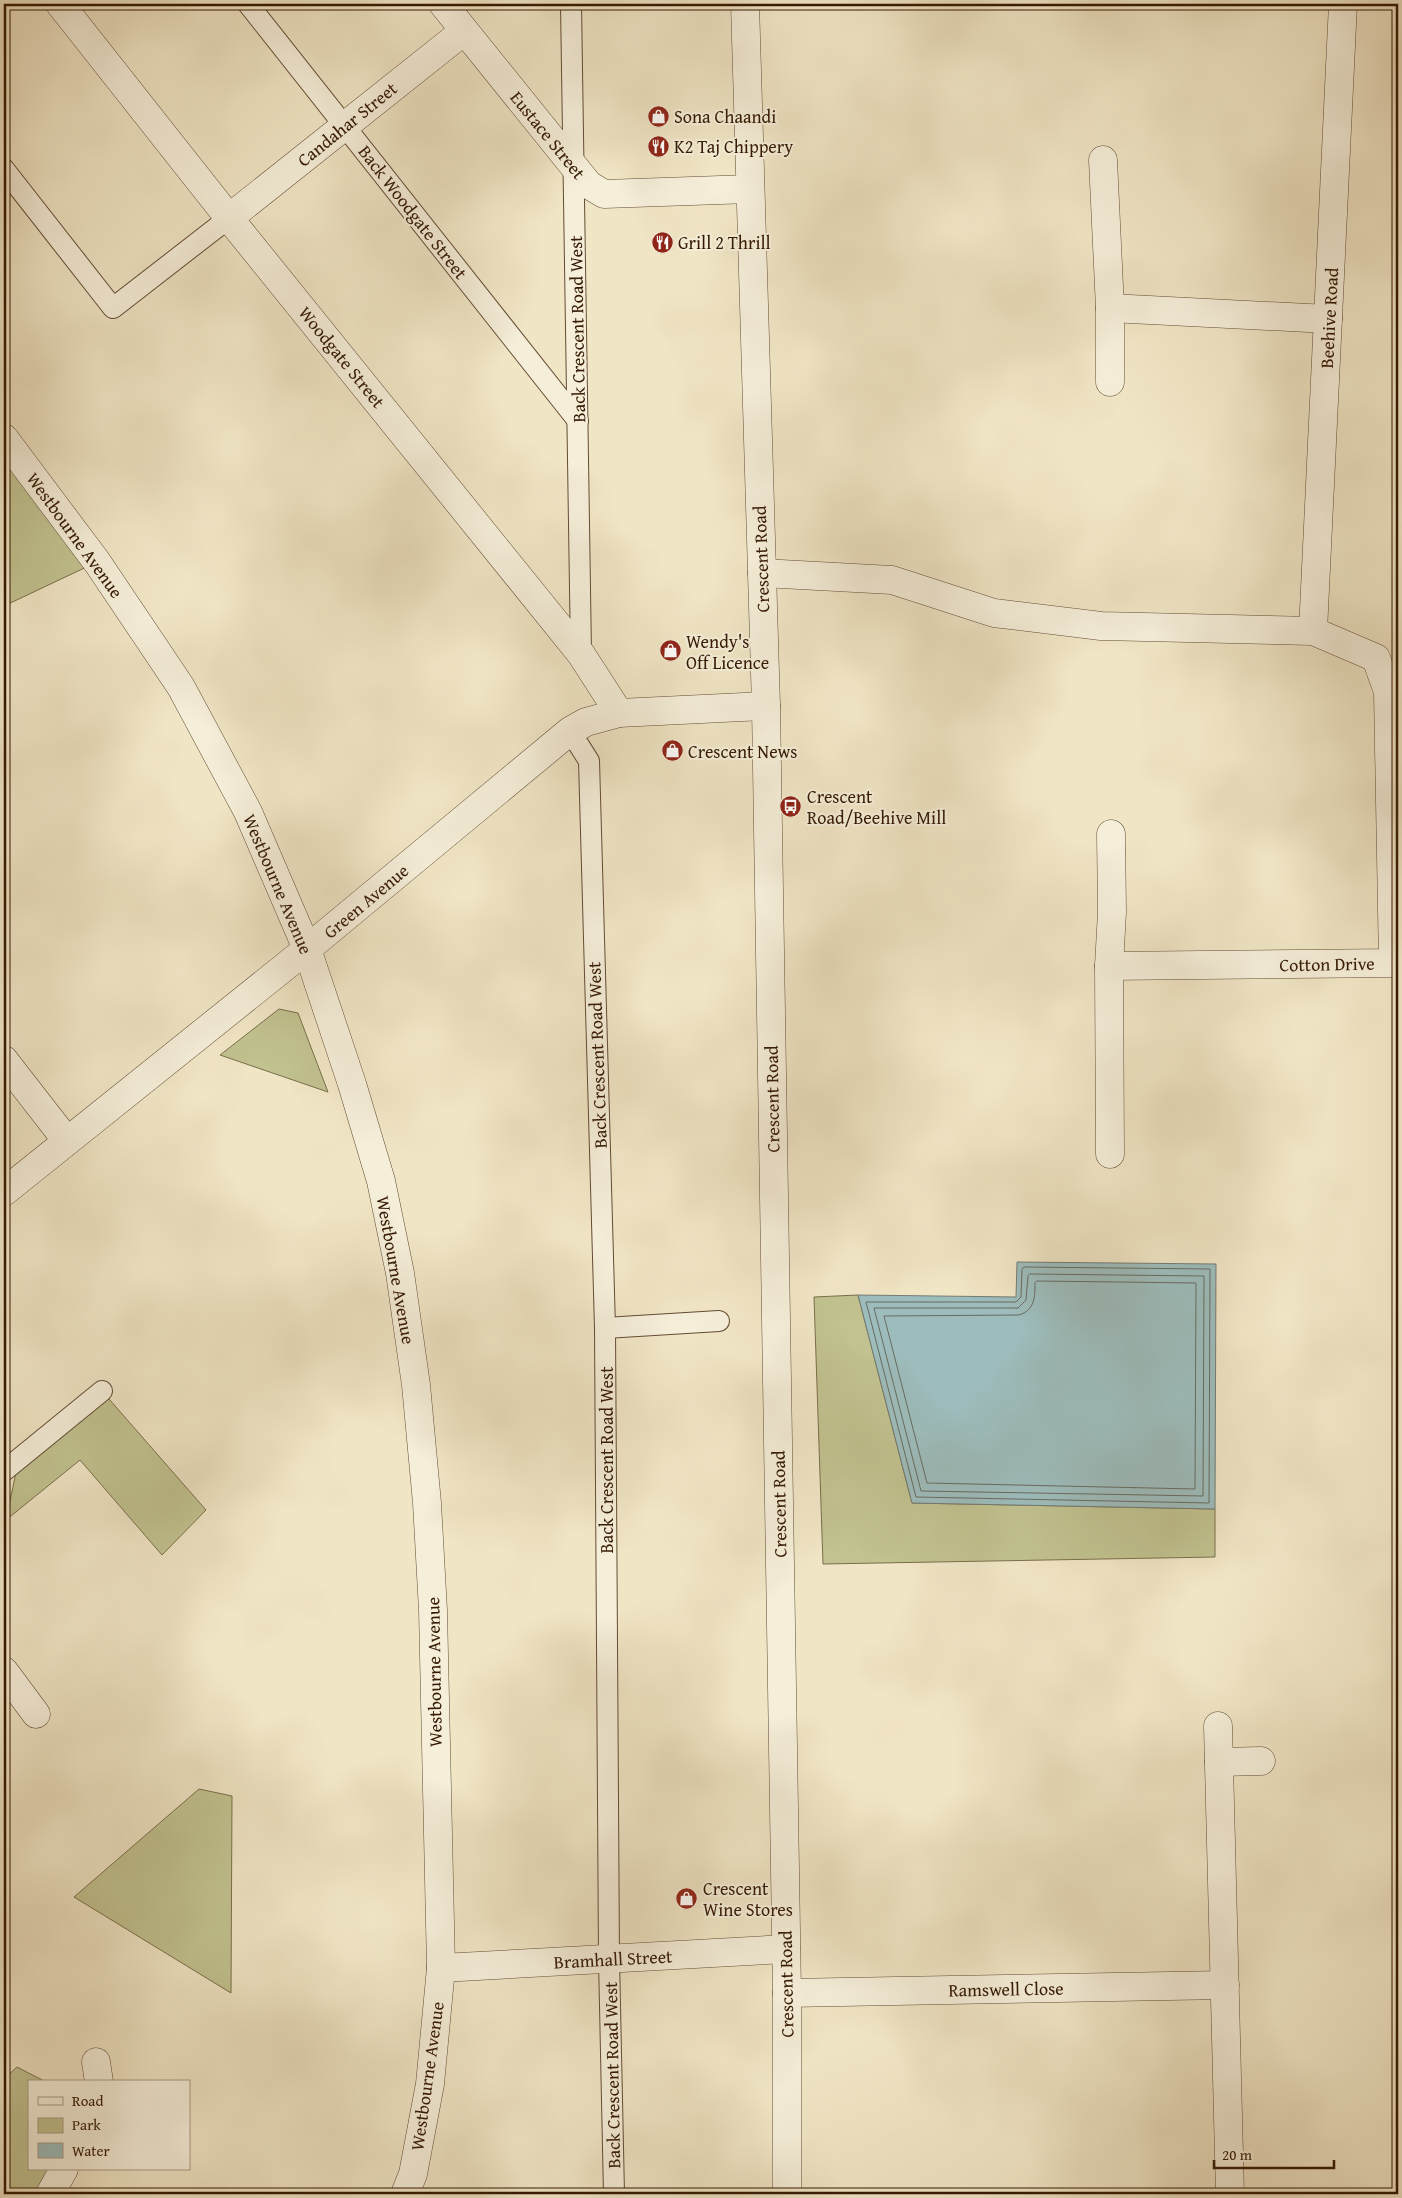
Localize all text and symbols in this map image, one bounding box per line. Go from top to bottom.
street label: Candahar Street [291,75,403,173]
street label: Eustace Street [504,85,592,185]
place label: Sona Chaandi [674,103,776,130]
shop icon: Sona Chaandi [646,104,670,128]
place label: K2 Taj Chippery [674,133,793,160]
restaurant icon: K2 Taj Chippery [646,134,670,158]
street label: Back Woodgate Street [352,139,474,285]
place label: Grill 2 Thrill [678,229,771,256]
restaurant icon: Grill 2 Thrill [650,230,674,254]
street label: Back Crescent Road West [562,235,592,423]
street label: Beehive Road [1313,267,1345,369]
street label: Woodgate Street [292,300,392,414]
street label: Westbourne Avenue [20,466,130,604]
street label: Crescent Road [746,505,776,613]
place label: Wendy's Off Licence [686,628,769,676]
shop icon: Wendy's Off Licence [658,639,682,663]
place label: Crescent News [688,738,798,765]
shop icon: Crescent News [660,739,684,763]
place label: Crescent Road/Beehive Mill [807,783,946,831]
bus stop icon: Crescent Road/Beehive Mill [779,794,803,818]
street label: Westbourne Avenue [236,810,320,958]
street label: Green Avenue [317,857,415,945]
street label: Cotton Drive [1279,950,1375,978]
street label: Back Crescent Road West [580,960,614,1149]
street label: Crescent Road [758,1045,786,1153]
street label: Westbourne Avenue [370,1194,422,1346]
street label: Back Crescent Road West [593,1366,620,1554]
street label: Crescent Road [765,1450,793,1558]
street label: Westbourne Avenue [419,1597,449,1747]
place label: Crescent Wine Stores [703,1875,793,1923]
shop icon: Crescent Wine Stores [675,1886,699,1910]
street label: Crescent Road [772,1930,800,2038]
street label: Bramhall Street [553,1942,674,1976]
street label: Ramswell Close [948,1974,1064,2004]
street label: Back Crescent Road West [597,1981,627,2169]
street label: Westbourne Avenue [403,2000,451,2152]
legend [28,2080,190,2170]
text: Road [72,2090,103,2111]
text: Park [72,2114,101,2135]
scale bar [1214,2138,1334,2170]
text: Water [72,2140,110,2161]
text: 20 m [1222,2144,1253,2165]

